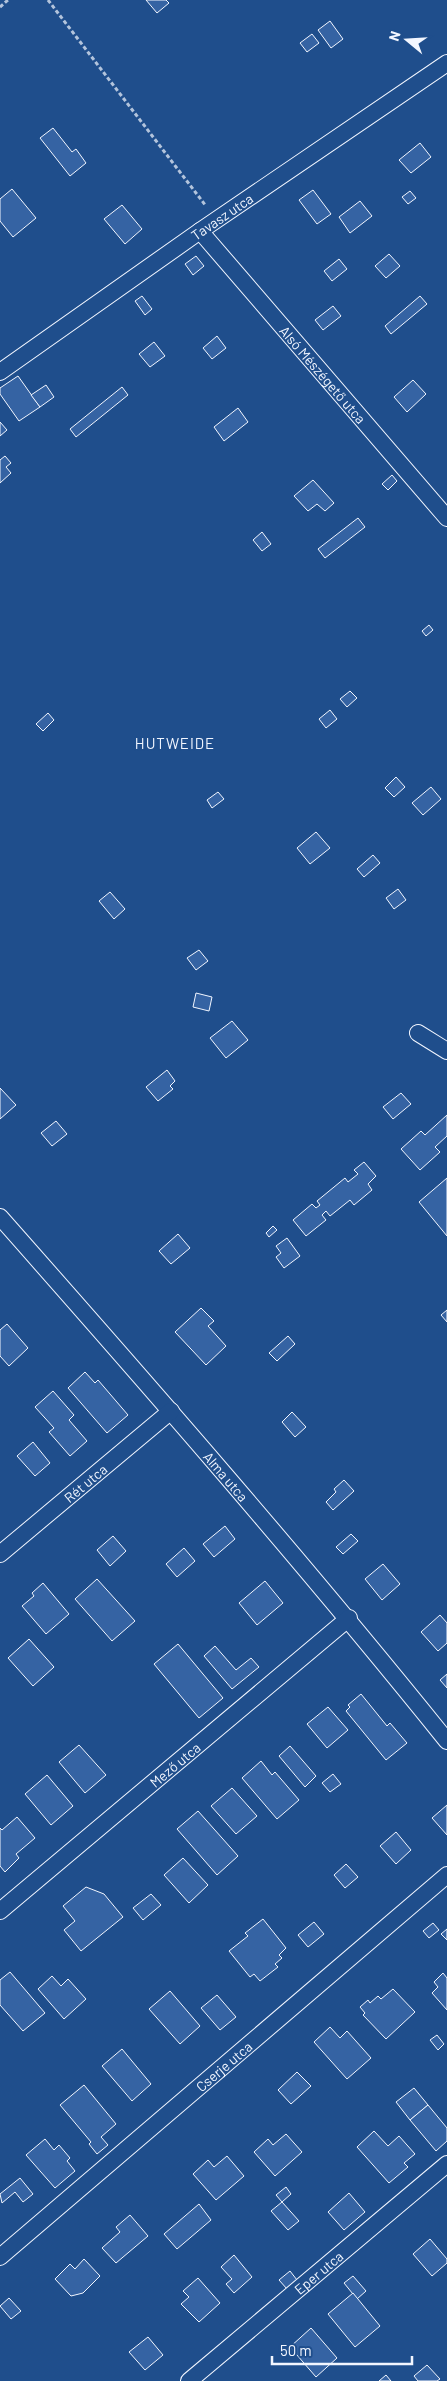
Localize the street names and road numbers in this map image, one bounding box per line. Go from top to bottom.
street label: Tavasz utca [188,189,256,243]
street label: Alsó Mészégető utca [277,322,370,427]
street label: Alma utca [200,1448,252,1504]
street label: Rét utca [60,1460,110,1506]
street label: Mező utca [146,1738,203,1790]
street label: Cserje utca [192,2037,255,2095]
street label: Eper utca [291,2247,346,2298]

